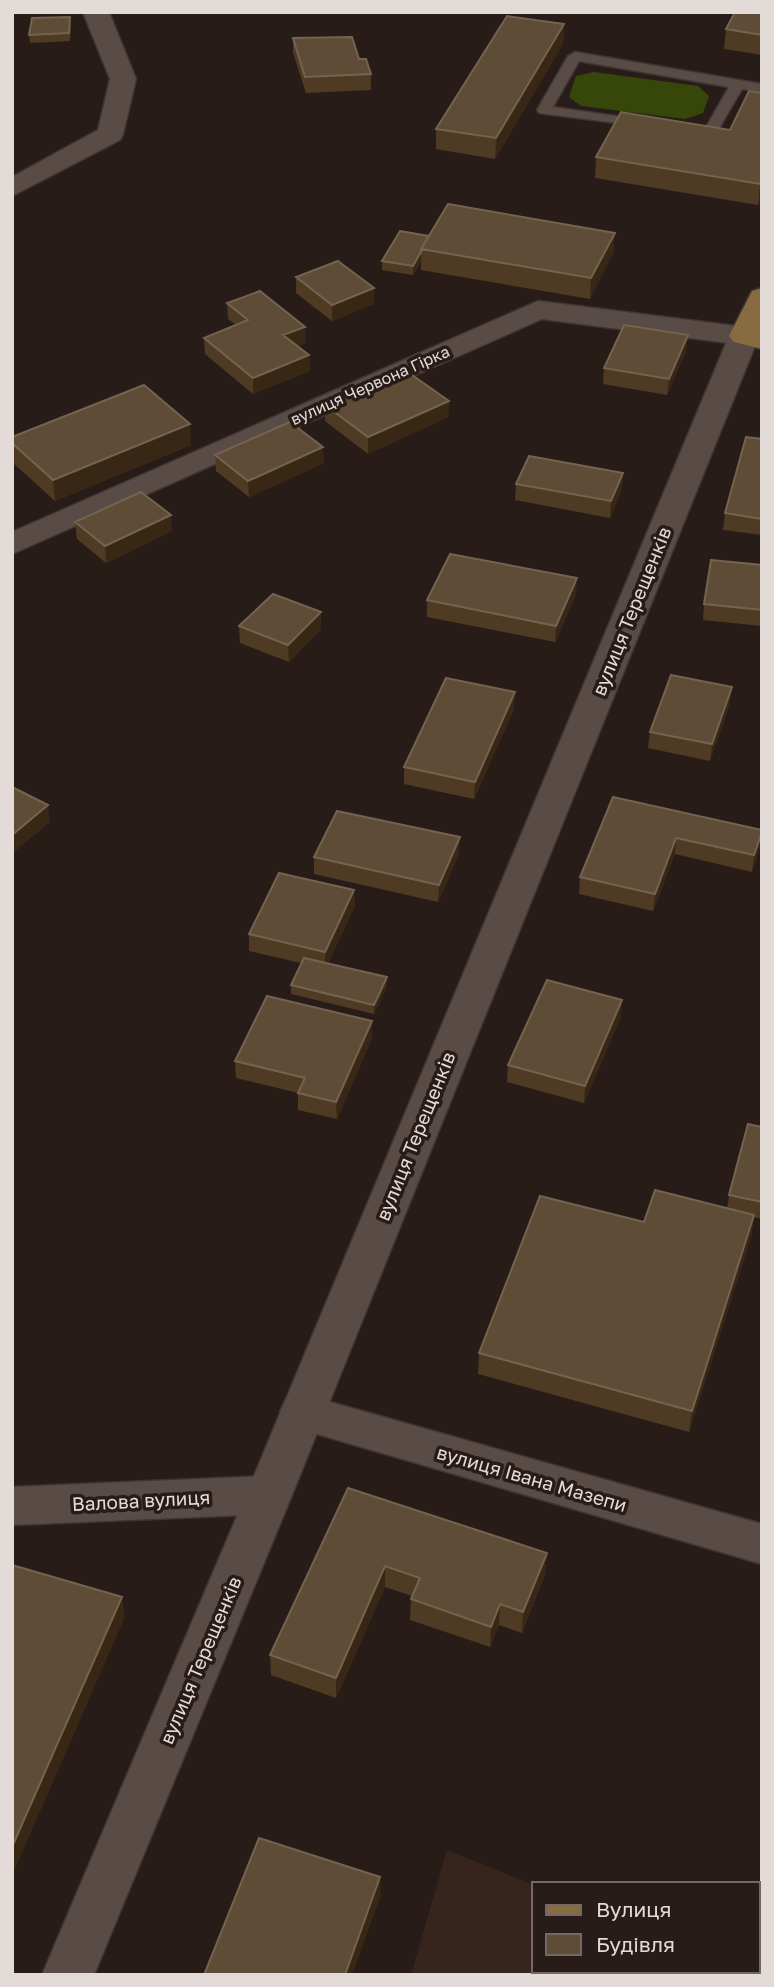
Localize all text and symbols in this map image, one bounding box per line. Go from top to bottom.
street label: вулиця Червона Гірка [287,341,453,429]
street label: вулиця Терещенків [587,523,675,699]
street label: вулиця Терещенків [371,1048,459,1224]
street label: вулиця Івана Мазепи [434,1440,630,1516]
street label: Валова вулиця [71,1485,211,1515]
street label: вулиця Терещенків [154,1573,246,1747]
legend [532,1882,760,1973]
text: Вулиця [596,1896,672,1922]
text: Будівля [596,1931,675,1957]

